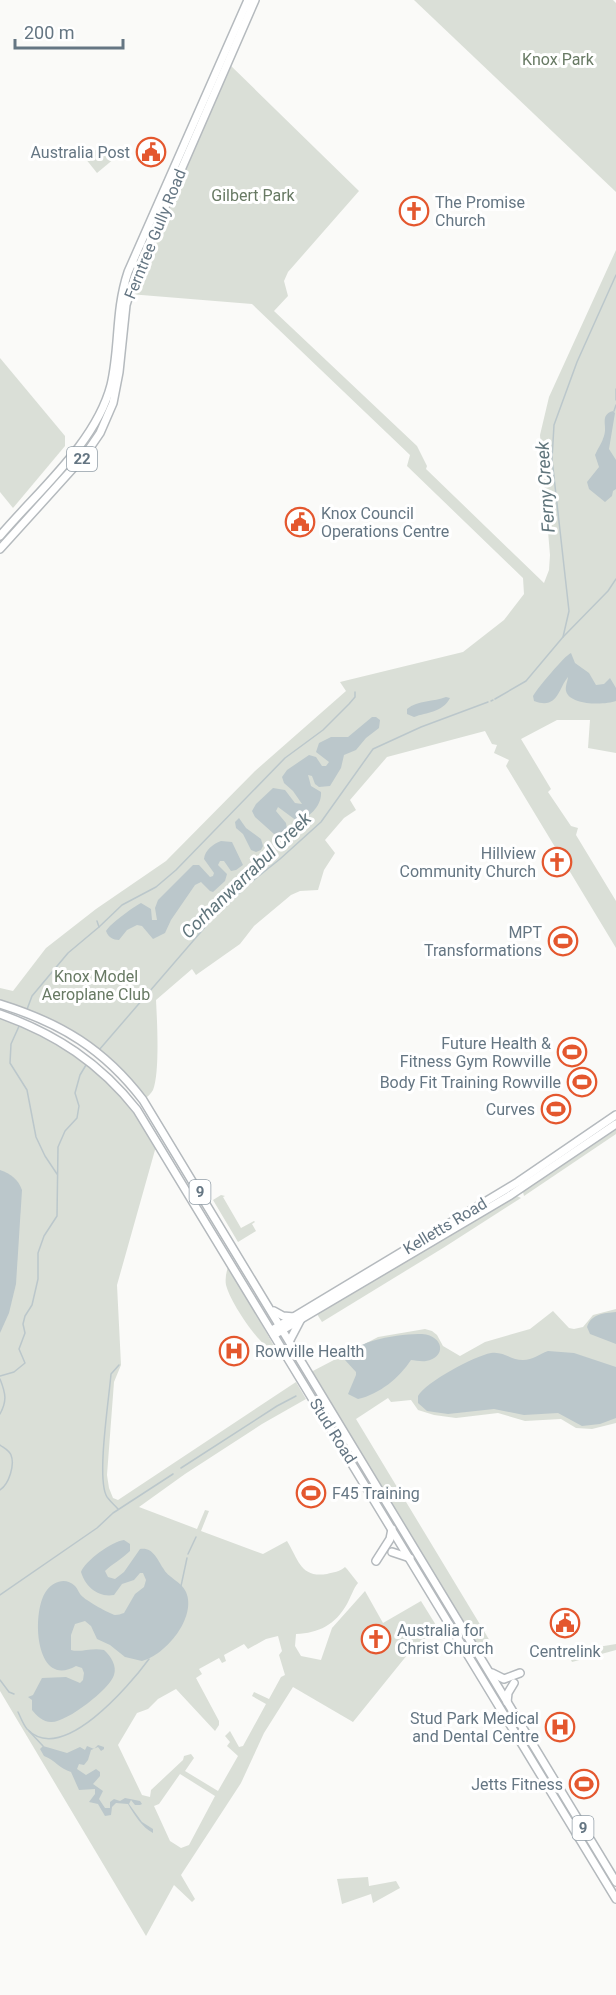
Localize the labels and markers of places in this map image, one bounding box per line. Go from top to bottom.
public building icon: Australia Post [135,136,167,168]
place label: Australia Post [30,143,130,162]
place label: The Promise Church [435,193,525,230]
church icon: The Promise Church [398,195,430,227]
place label: Knox Council Operations Centre [321,504,449,541]
public building icon: Knox Council Operations Centre [284,506,316,538]
place label: Hillview Community Church [400,844,536,881]
church icon: Hillview Community Church [541,846,573,878]
place label: MPT Transformations [424,923,542,960]
sports icon: MPT Transformations [547,925,579,957]
place label: Future Health & Fitness Gym Rowville [400,1034,551,1071]
sports icon: Future Health & Fitness Gym Rowville [556,1036,588,1068]
sports icon: Body Fit Training Rowville [566,1066,598,1098]
place label: Body Fit Training Rowville [380,1073,561,1092]
sports icon: Curves [540,1093,572,1125]
place label: Curves [486,1100,535,1119]
hospital icon: Rowville Health [218,1335,250,1367]
place label: Rowville Health [255,1342,364,1361]
sports icon: F45 Training [295,1477,327,1509]
place label: F45 Training [332,1484,420,1503]
public building icon: Centrelink [549,1607,581,1639]
place label: Australia for Christ Church [397,1621,494,1658]
church icon: Australia for Christ Church [360,1623,392,1655]
place label: Centrelink [529,1642,602,1661]
place label: Stud Park Medical and Dental Centre [410,1709,539,1746]
hospital icon: Stud Park Medical and Dental Centre [544,1711,576,1743]
sports icon: Jetts Fitness [568,1768,600,1800]
place label: Jetts Fitness [471,1775,563,1794]

